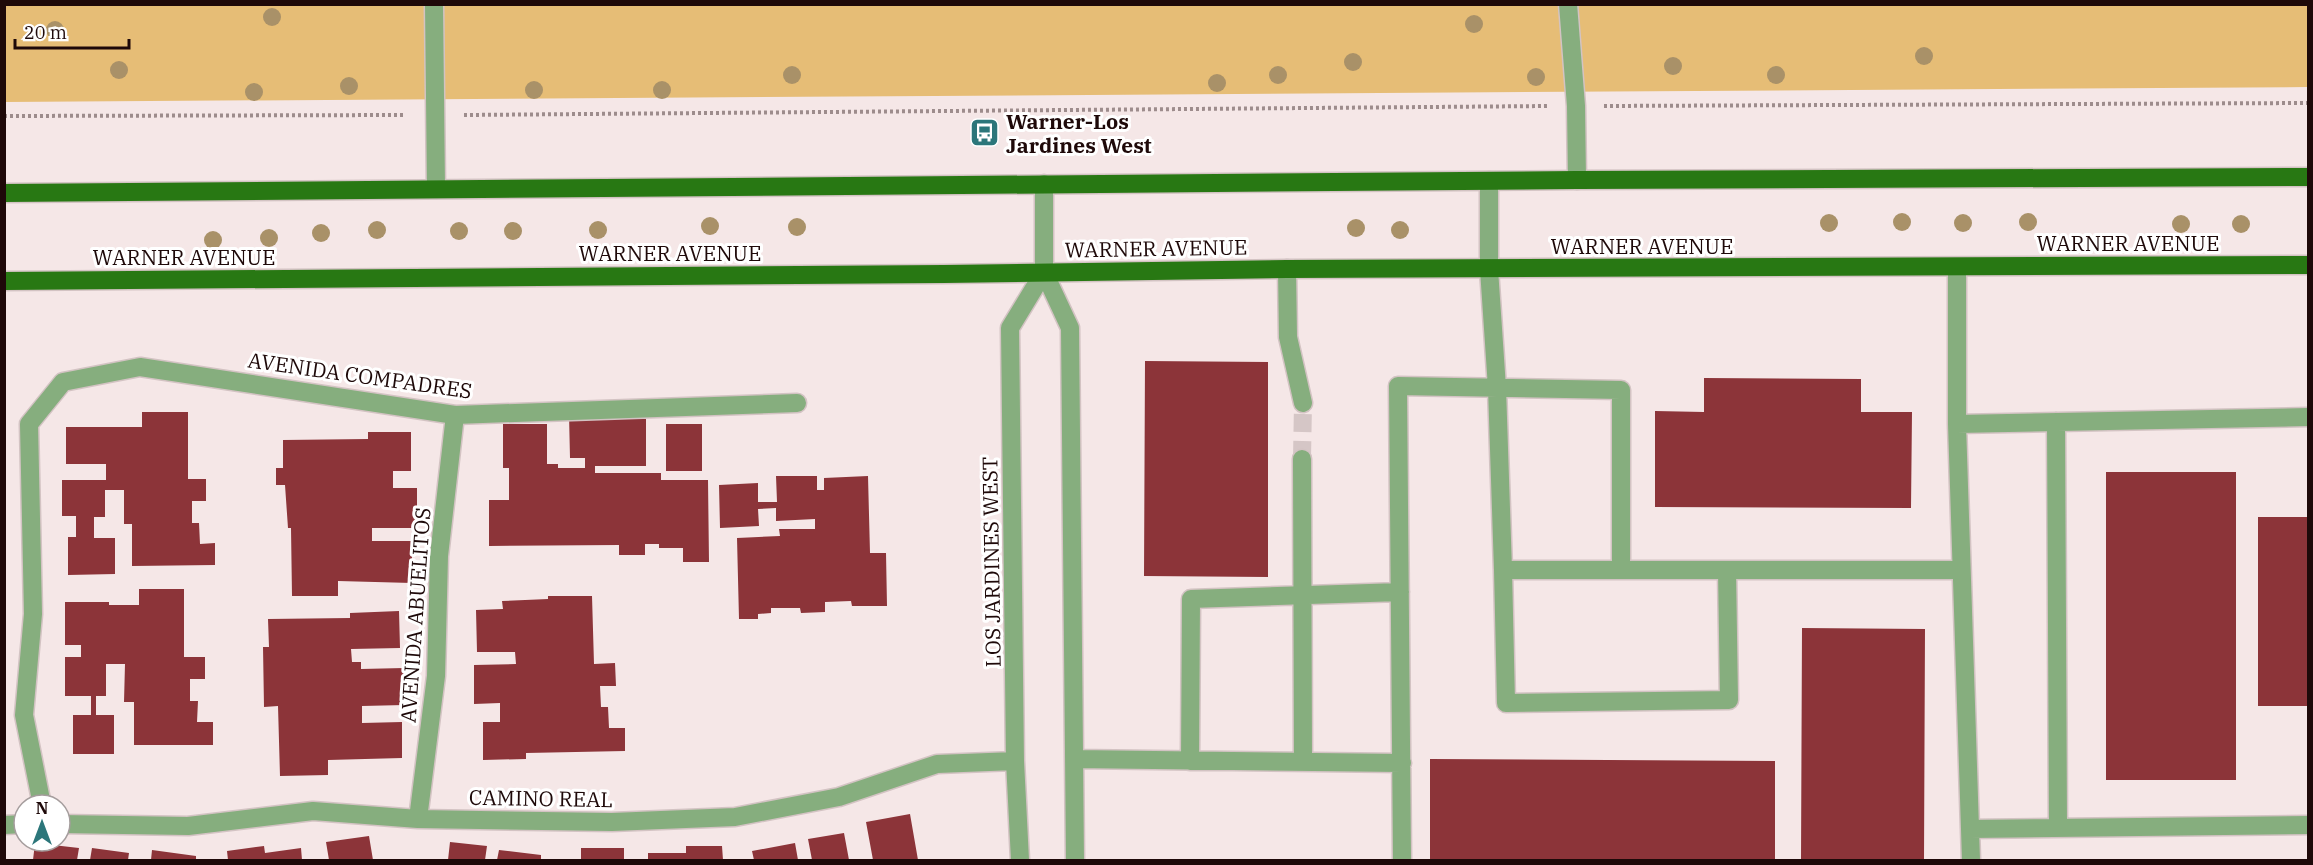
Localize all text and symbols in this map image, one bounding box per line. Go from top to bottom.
scale bar [15,12,129,50]
text: 20 m [24,21,67,44]
place label: Warner-Los Jardines West [1006,107,1152,159]
bus stop icon: Warner-Los Jardines West [969,117,1001,149]
street label: WARNER AVENUE [2037,229,2219,257]
street label: WARNER AVENUE [1064,232,1248,264]
street label: WARNER AVENUE [1551,232,1733,260]
street label: WARNER AVENUE [579,239,761,267]
street label: WARNER AVENUE [93,243,275,271]
street label: AVENIDA COMPADRES [246,345,474,405]
street label: LOS JARDINES WEST [975,456,1007,668]
street label: AVENIDA ABUELITOS [394,506,436,724]
street label: CAMINO REAL [469,783,613,813]
north arrow [12,793,72,853]
text: N [36,798,48,818]

